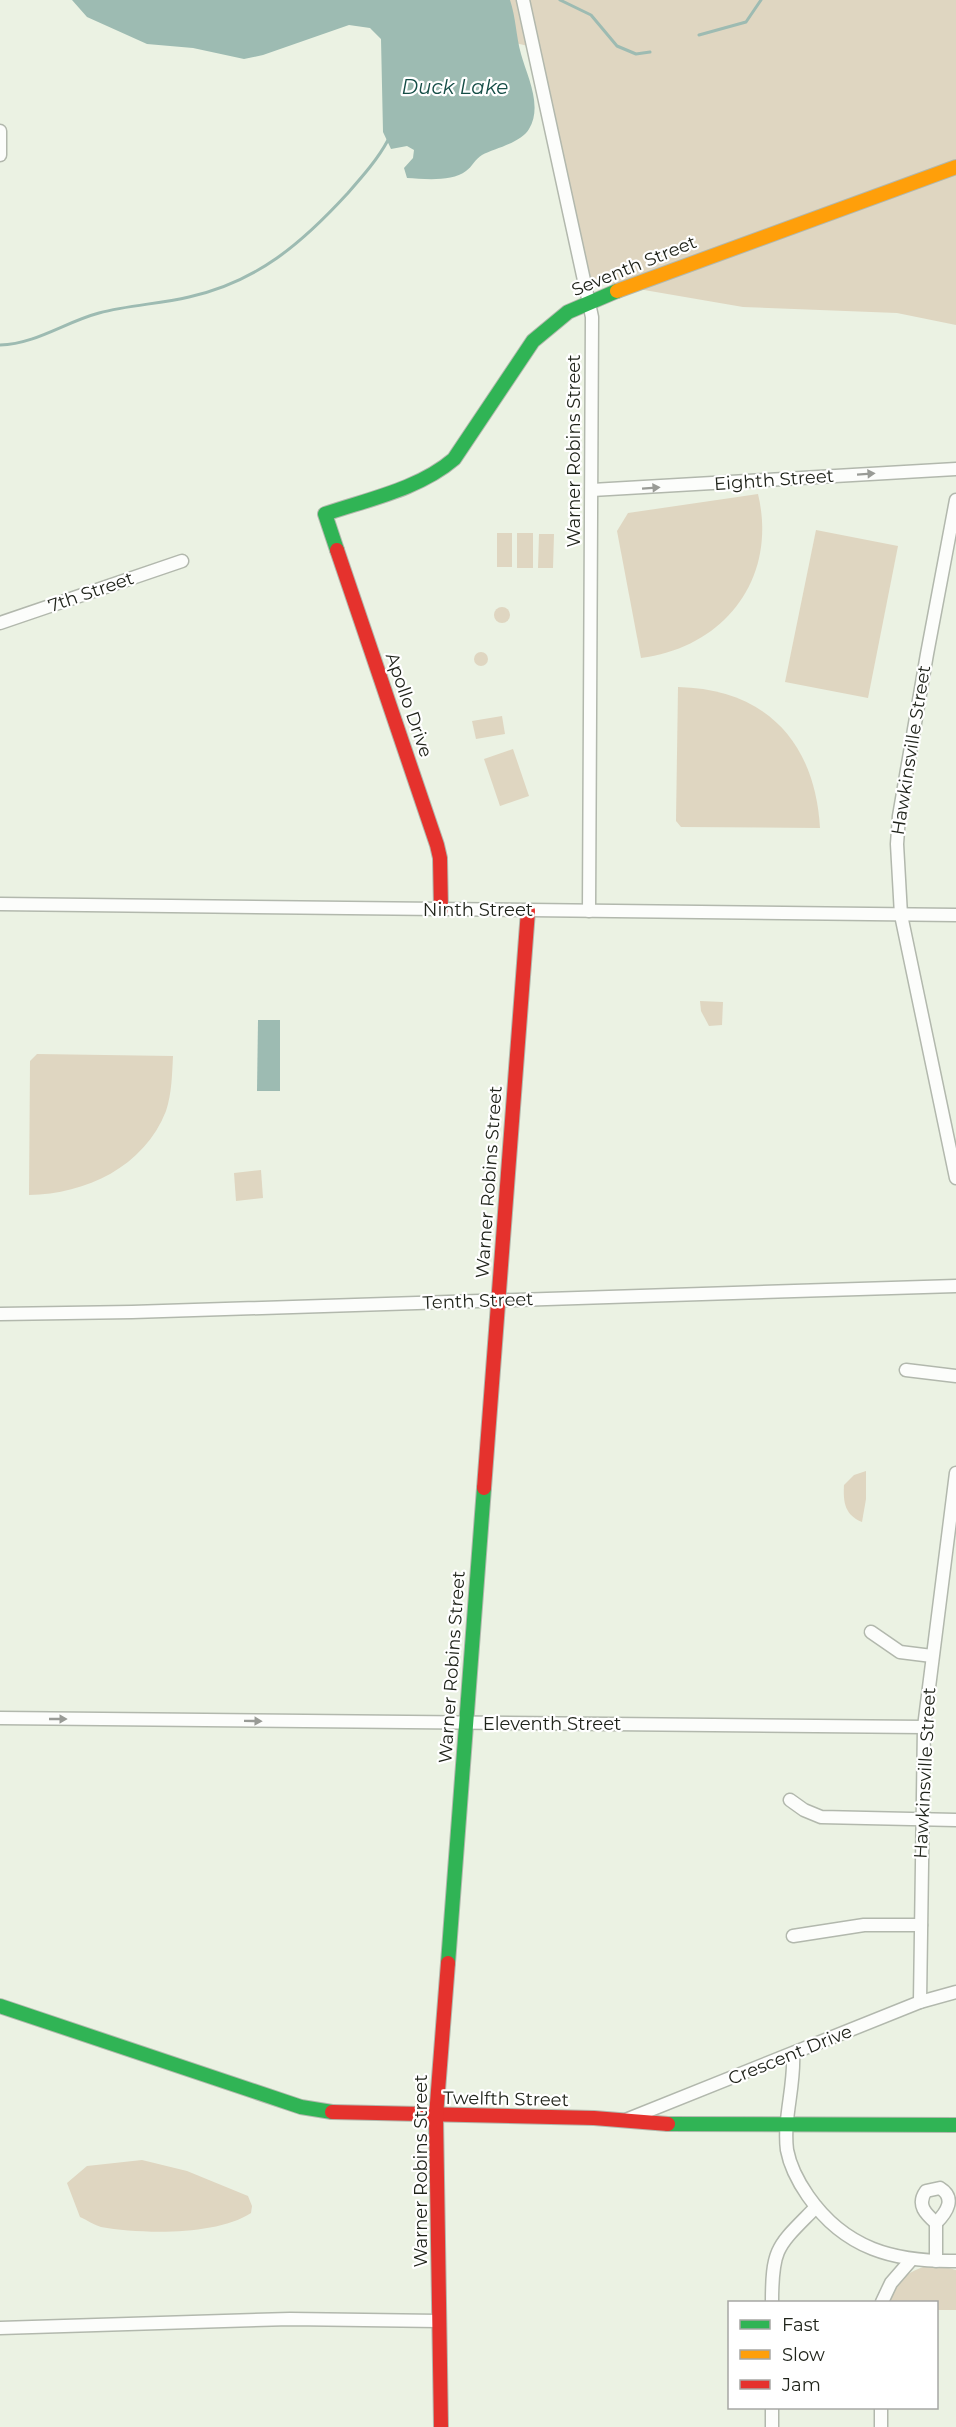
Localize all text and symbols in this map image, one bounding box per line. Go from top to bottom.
water label: Duck Lake [402,75,508,99]
street label: Seventh Street [568,231,700,301]
street label: Warner Robins Street [563,354,585,548]
street label: Eighth Street [713,465,835,495]
one-way arrow [857,470,876,479]
one-way arrow [641,483,660,493]
street label: 7th Street [45,567,137,617]
street label: Apollo Drive [381,650,437,760]
street label: Hawkinsville Street [887,664,935,836]
street label: Ninth Street [423,899,533,921]
street label: Warner Robins Street [471,1085,507,1279]
street label: Tenth Street [422,1288,534,1314]
street label: Warner Robins Street [434,1570,470,1764]
street label: Hawkinsville Street [910,1687,940,1859]
street label: Eleventh Street [483,1713,621,1735]
one-way arrow [49,1714,68,1724]
one-way arrow [244,1716,263,1726]
street label: Crescent Drive [725,2020,855,2090]
street label: Warner Robins Street [410,2074,432,2268]
street label: Twelfth Street [443,2087,569,2111]
legend [728,2301,938,2409]
text: Fast [782,2314,820,2336]
text: Slow [782,2344,825,2366]
text: Jam [781,2374,821,2396]

